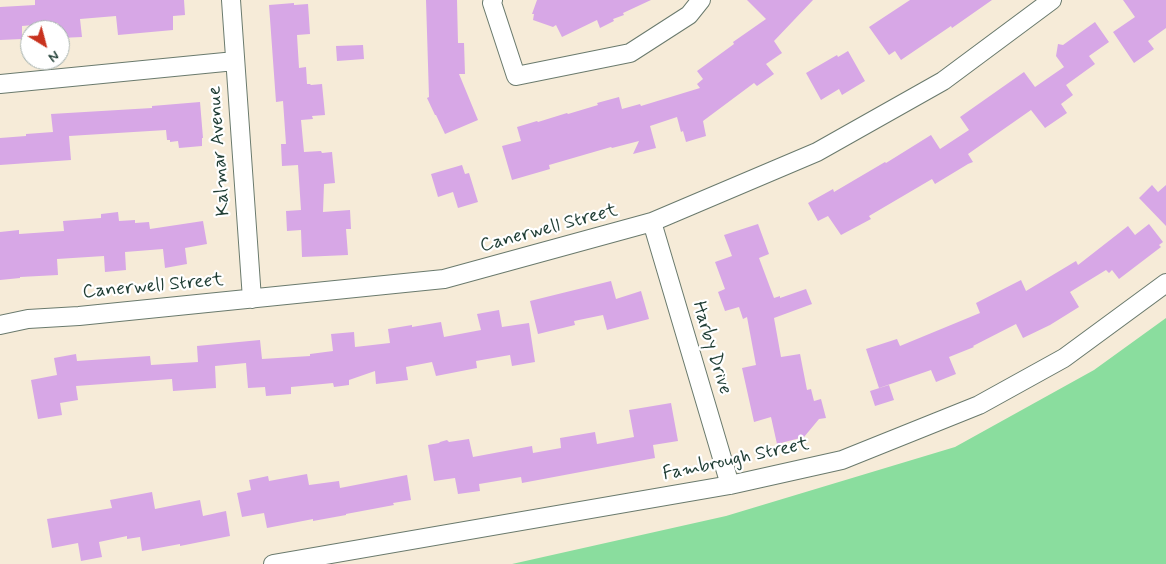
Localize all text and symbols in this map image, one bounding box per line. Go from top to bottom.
north arrow [20,20,70,70]
text: N [44,46,63,66]
street label: Kalmar Avenue [204,85,236,217]
street label: Canerwell Street [478,200,620,258]
street label: Canerwell Street [82,269,224,305]
street label: Harby Drive [686,299,736,397]
street label: Fambrough Street [661,433,811,487]

